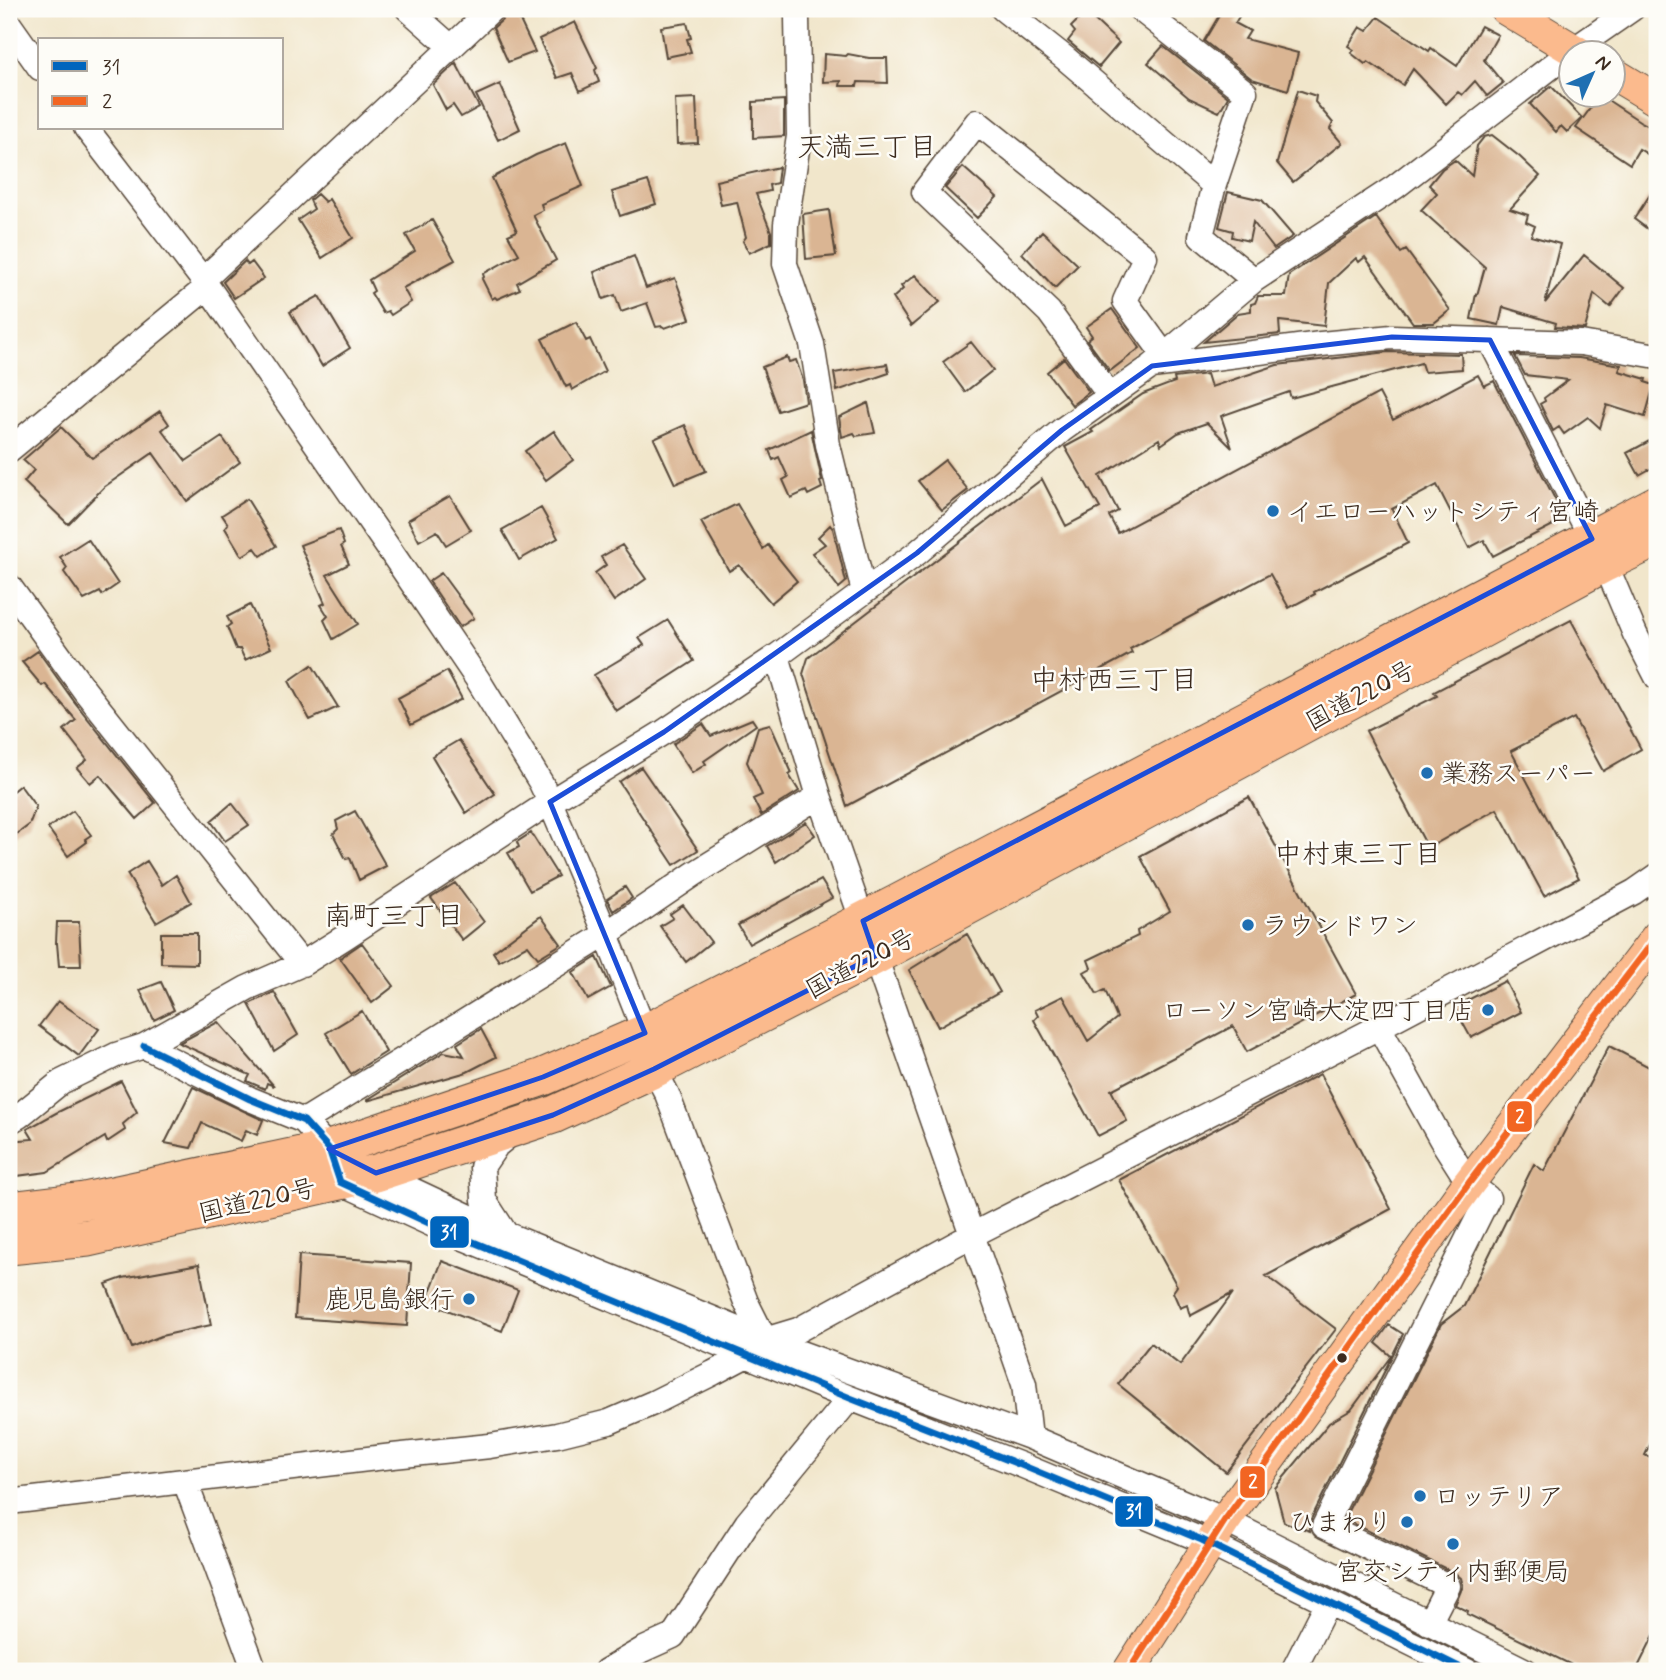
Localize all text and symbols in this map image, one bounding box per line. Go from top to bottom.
legend [38,38,284,130]
north arrow [1558,38,1628,108]
text: N [1590,50,1616,76]
text: 31 [102,54,121,82]
text: 2 [102,88,112,116]
district label: 天満三丁目 [797,130,937,167]
place label: イエローハットシティ宮崎 [1287,496,1599,530]
marker: イエローハットシティ宮崎 [1265,503,1281,519]
street label: 国道220号 [1300,654,1422,740]
district label: 中村西三丁目 [1030,663,1198,700]
place label: 業務スーパー [1441,758,1596,792]
marker: 業務スーパー [1419,765,1435,781]
district label: 中村東三丁目 [1274,837,1442,874]
district label: 南町三丁目 [324,899,464,936]
place label: ラウンドワン [1262,910,1418,944]
marker: ラウンドワン [1240,917,1256,933]
street label: 国道220号 [800,922,922,1008]
place label: ローソン宮崎大淀四丁目店 [1162,995,1474,1029]
marker: ローソン宮崎大淀四丁目店 [1480,1002,1496,1018]
line badge: 2 [1506,1100,1533,1133]
text: 2 [1515,1105,1525,1130]
street label: 国道220号 [195,1172,320,1232]
line badge: 31 [429,1215,470,1249]
text: 31 [441,1221,457,1246]
place label: 鹿児島銀行 [325,1284,455,1318]
marker: 鹿児島銀行 [461,1291,477,1307]
unlabelled marker [1335,1351,1349,1365]
line badge: 2 [1239,1465,1266,1499]
text: 2 [1248,1470,1258,1495]
place label: ロッテリア [1434,1481,1564,1515]
marker: ロッテリア [1412,1488,1428,1504]
line badge: 31 [1114,1495,1154,1528]
text: 31 [1126,1500,1142,1525]
place label: ひまわり [1289,1507,1393,1541]
marker: ひまわり [1399,1514,1415,1530]
marker: 宮交シティ内郵便局 [1445,1536,1461,1552]
place label: 宮交シティ内郵便局 [1336,1556,1570,1590]

